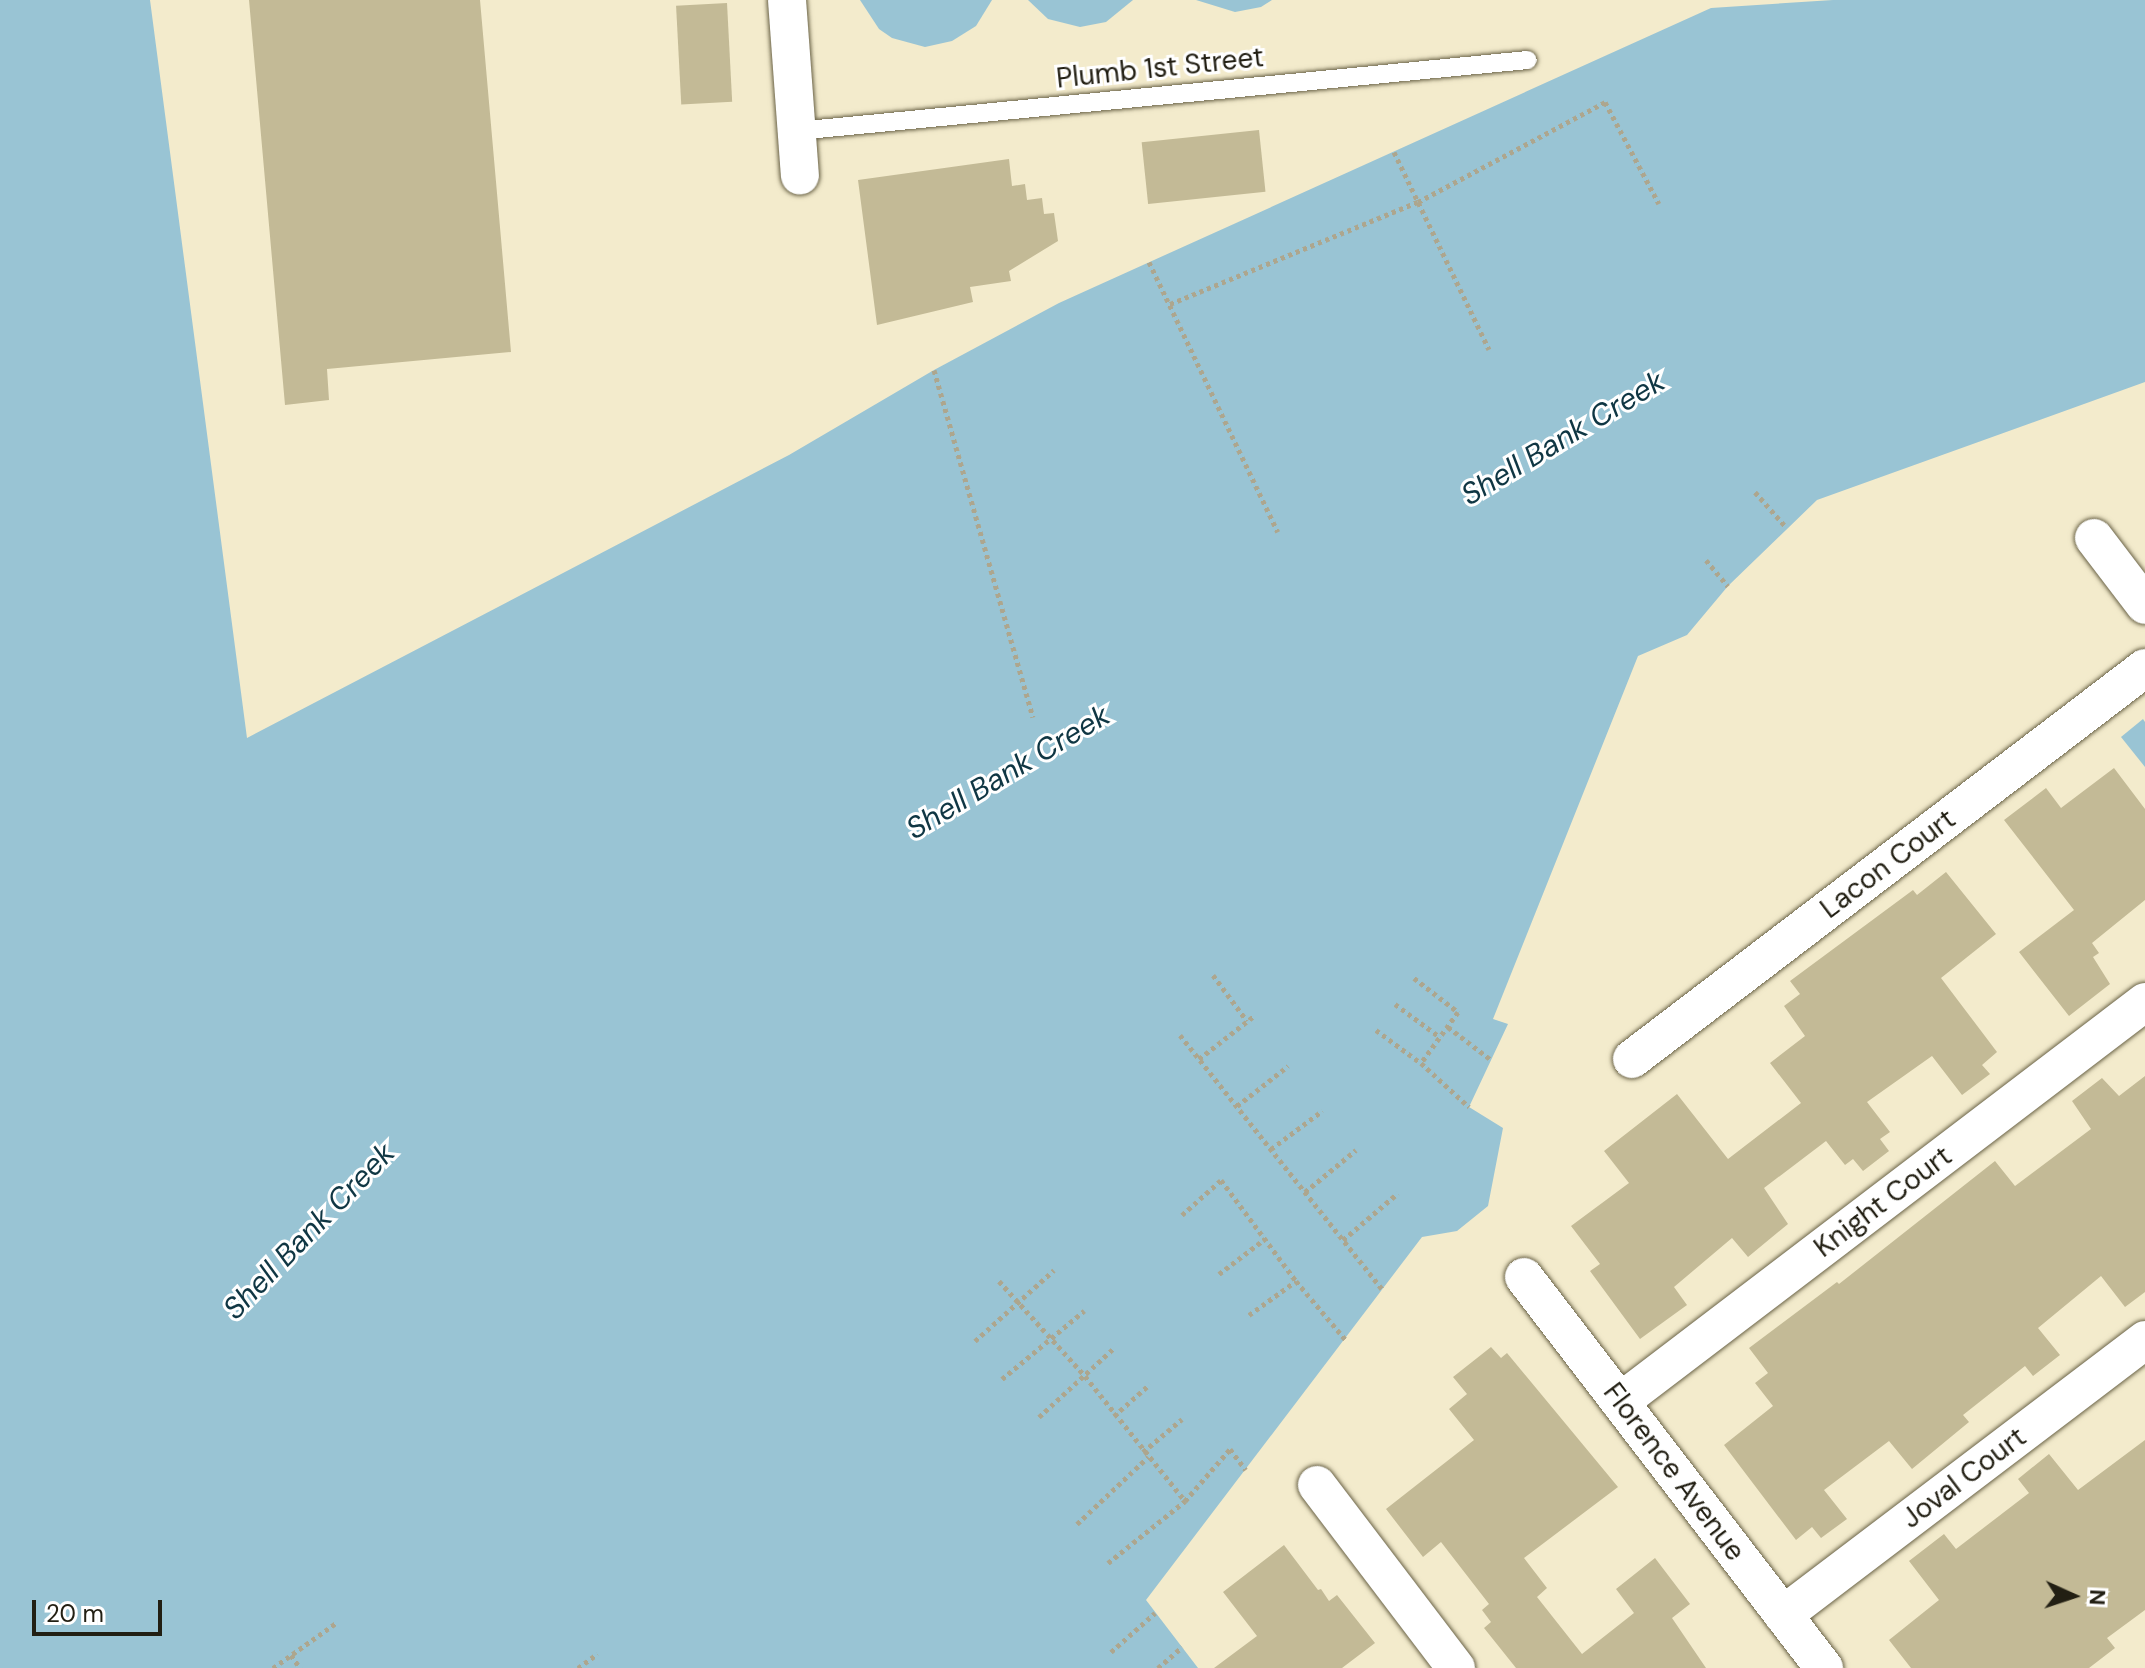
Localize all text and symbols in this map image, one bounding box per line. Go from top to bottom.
street label: Plumb 1st Street [1055,40,1265,96]
water label: Shell Bank Creek [1455,363,1671,513]
water label: Shell Bank Creek [900,697,1116,847]
street label: Lacon Court [1814,802,1962,926]
water label: Shell Bank Creek [216,1135,402,1327]
street label: Knight Court [1808,1139,1958,1265]
street label: Florence Avenue [1596,1376,1752,1568]
street label: Joval Court [1895,1420,2033,1536]
north arrow [2033,1556,2113,1636]
scale bar [36,1584,166,1634]
text: N [2083,1589,2112,1606]
text: 20 m [46,1598,104,1629]

